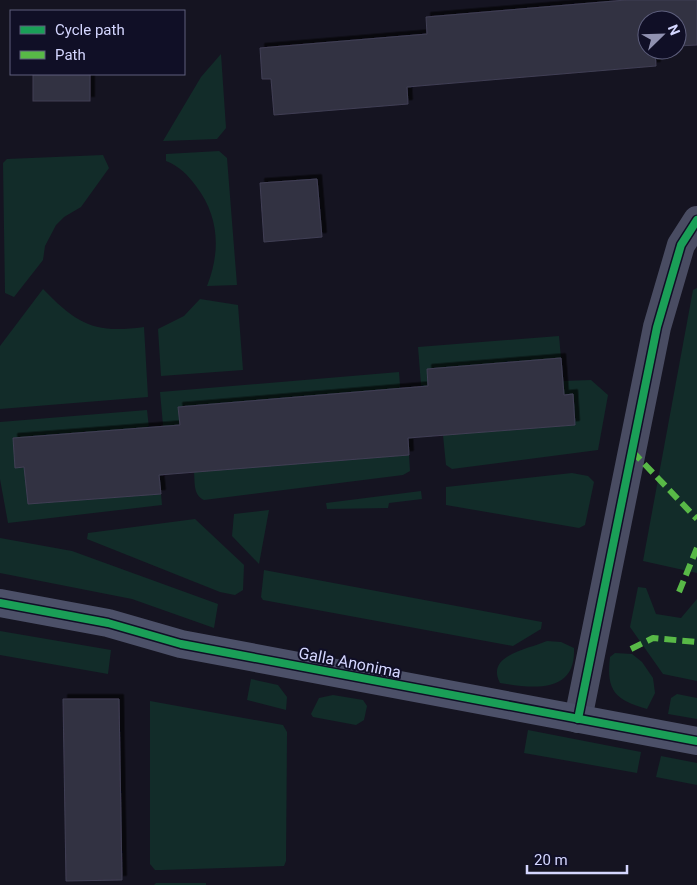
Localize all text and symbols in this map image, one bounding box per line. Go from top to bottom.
legend [10,10,185,75]
north arrow [637,10,687,60]
text: Cycle path [55,21,125,39]
text: N [665,22,683,38]
text: Path [55,46,86,64]
street label: Galla Anonima [297,643,403,682]
scale bar [527,842,627,874]
text: 20 m [534,851,568,869]

